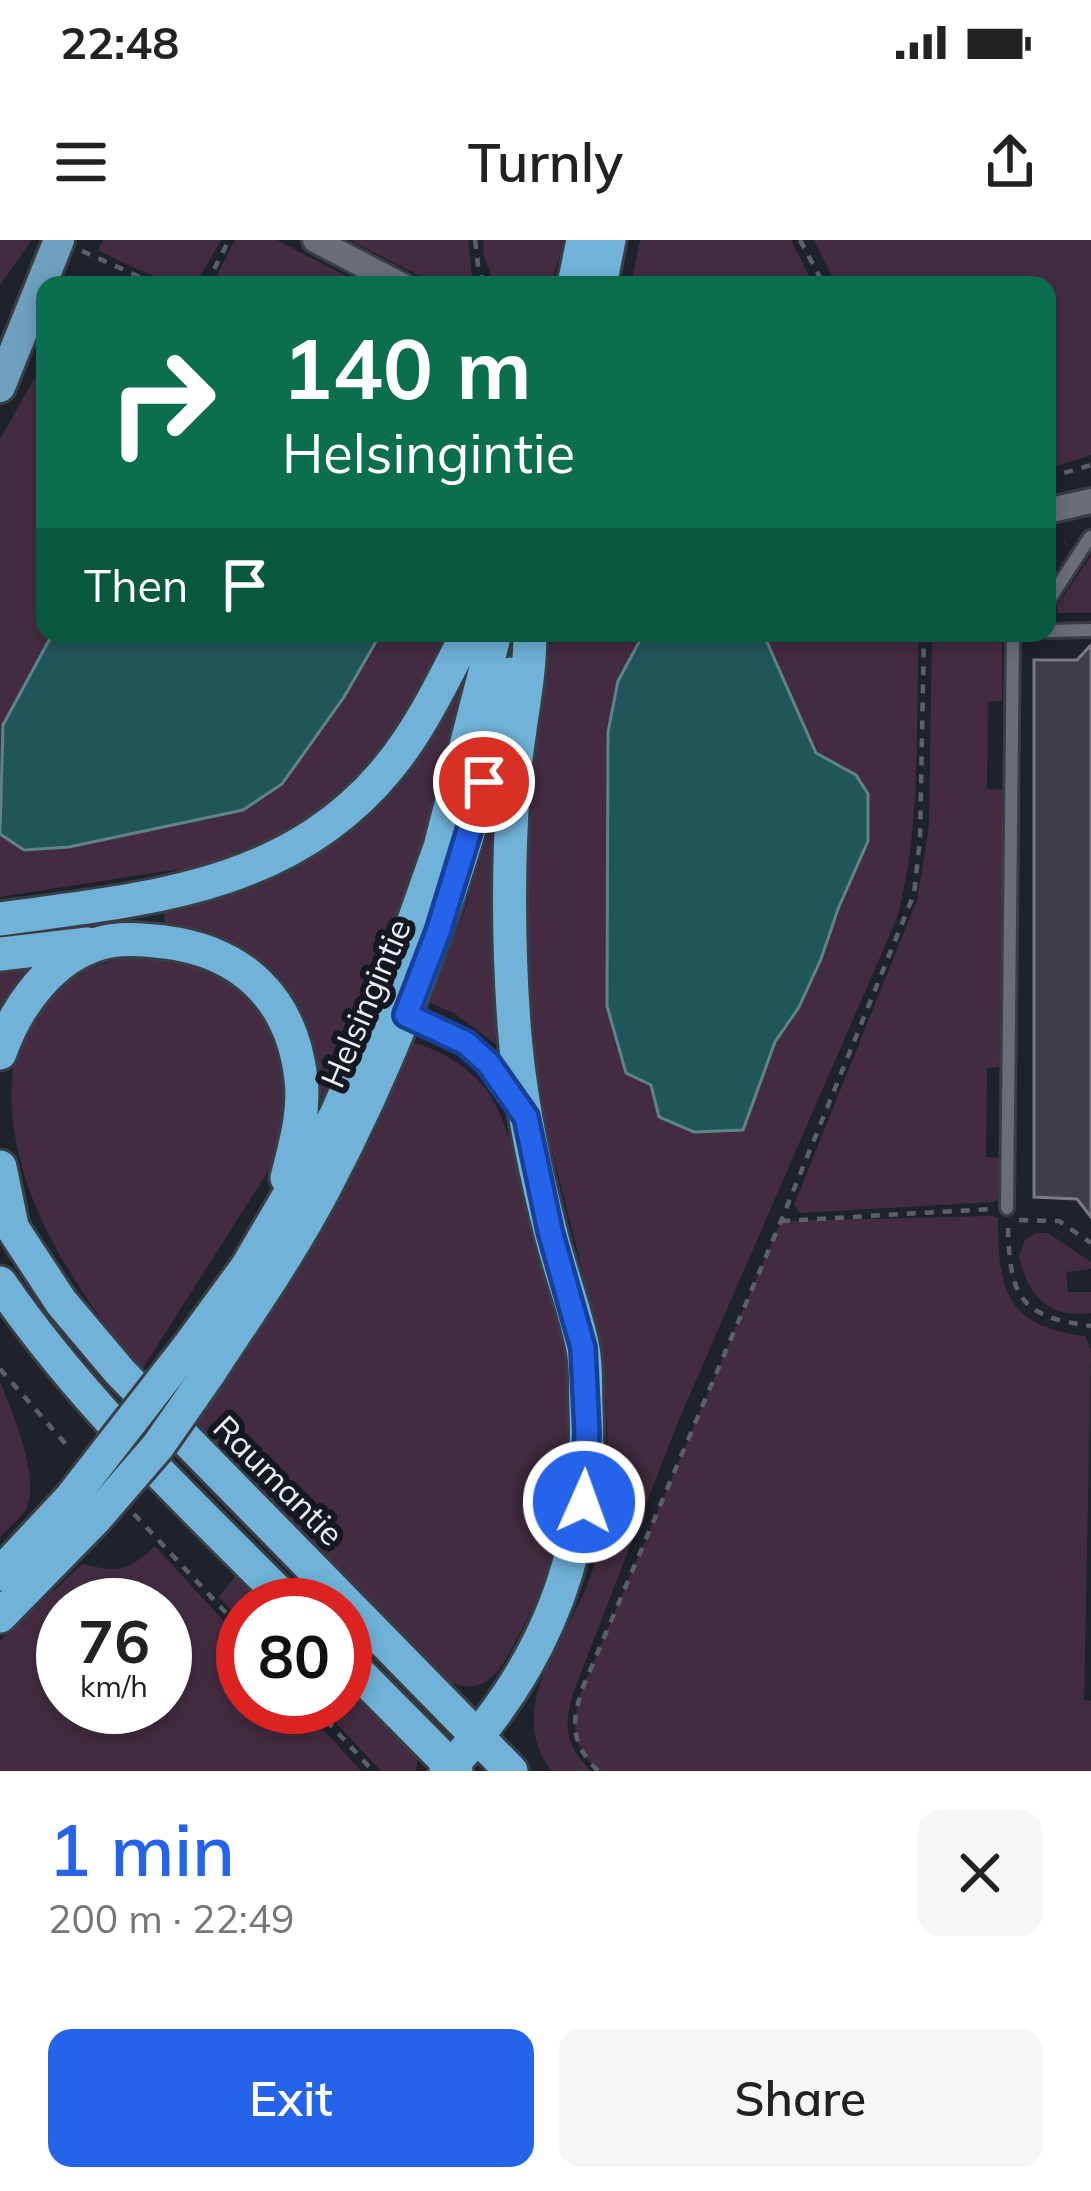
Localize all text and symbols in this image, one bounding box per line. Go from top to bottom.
text: 22:48 [60,14,179,70]
text: Turnly [468,128,623,196]
icon: menu [48,129,114,195]
icon: share [977,129,1043,195]
text: 140 m [282,315,532,420]
icon: right [84,324,240,480]
text: Helsingintie [282,419,575,487]
icon: arrive [212,552,278,618]
text: Then [84,557,188,613]
pin [433,731,535,833]
icon: arrive [451,749,517,815]
street label: Helsingintie [311,913,419,1093]
street label: Raumantie [205,1406,353,1554]
position arrow [521,1439,647,1565]
speed limit sign: 80 [216,1578,372,1734]
text: 76 [78,1603,150,1678]
text: km/h [80,1667,148,1705]
text: 1 min [48,1804,235,1894]
button: close [917,1810,1043,1936]
text: 200 m · 22:49 [48,1894,294,1943]
button: Exit [48,2029,534,2167]
button: Share [558,2029,1043,2167]

